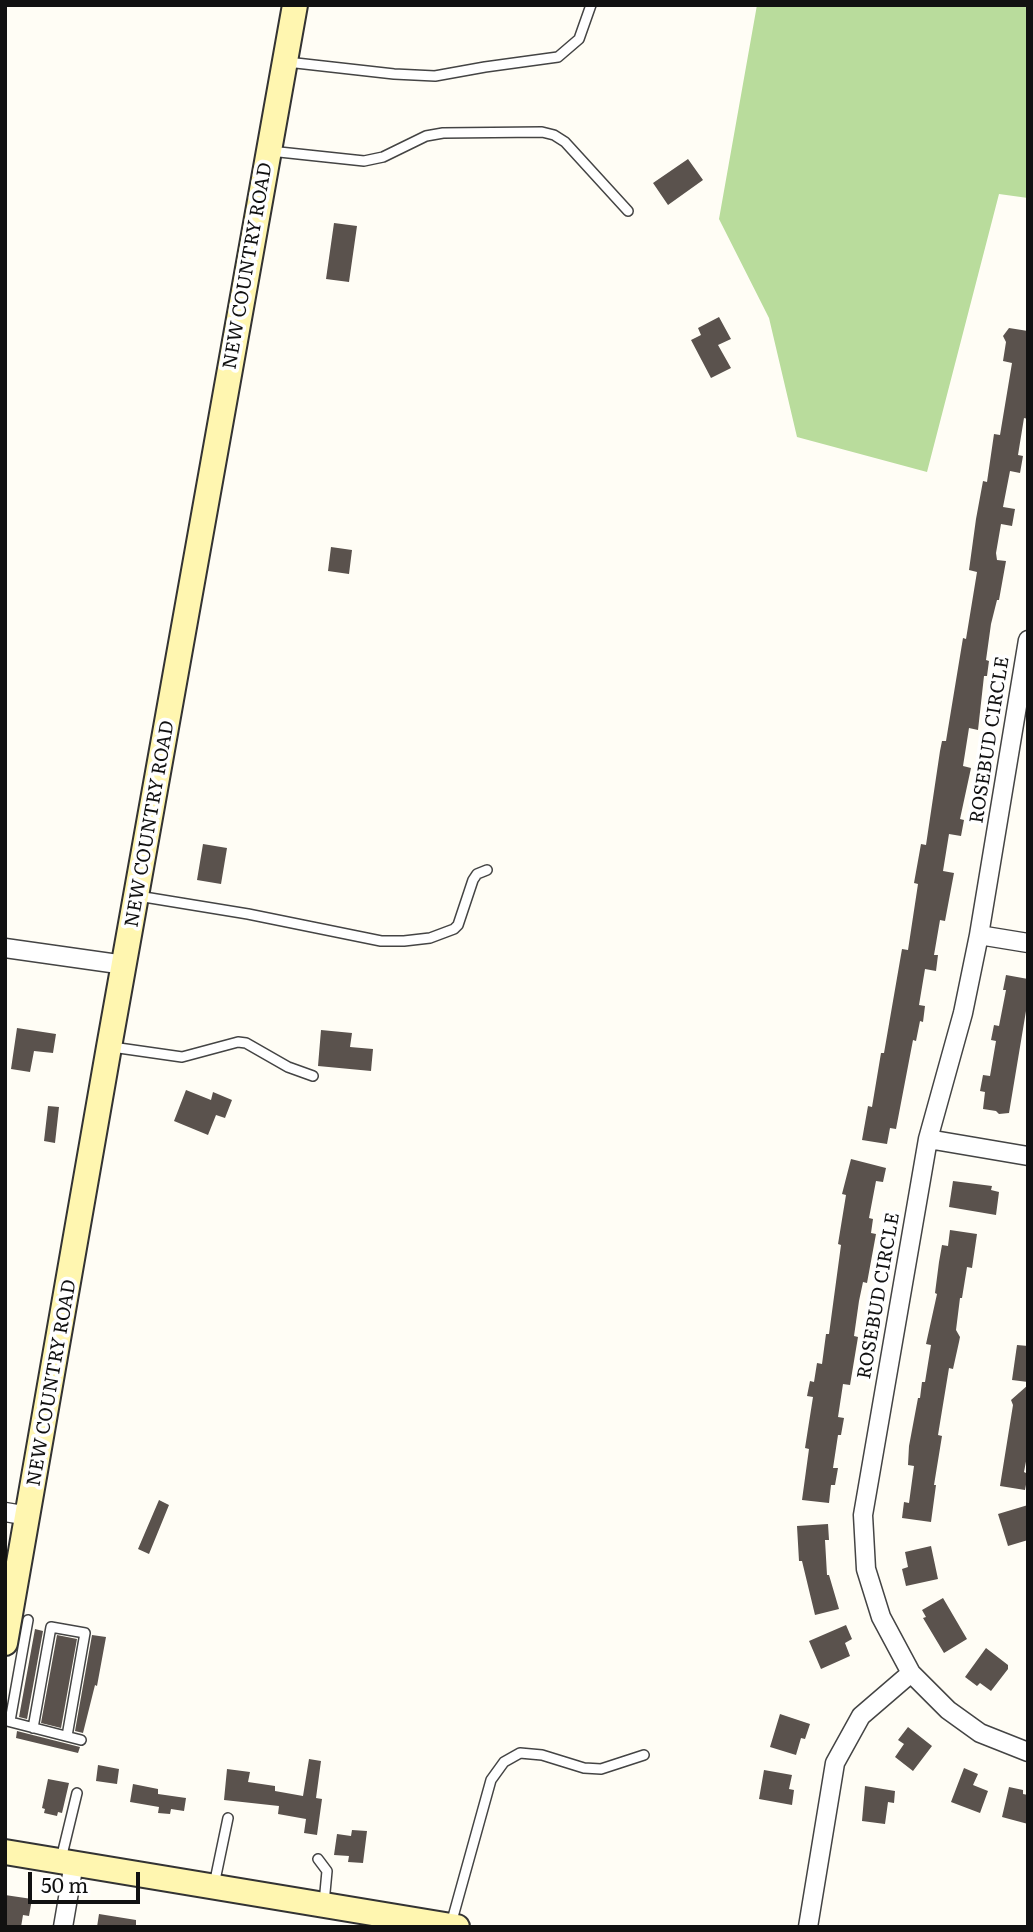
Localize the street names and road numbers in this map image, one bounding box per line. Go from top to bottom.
street label: NEW COUNTRY ROAD [219,161,277,371]
street label: ROSEBUD CIRCLE [966,655,1014,825]
street label: NEW COUNTRY ROAD [121,719,179,929]
street label: ROSEBUD CIRCLE [853,1211,905,1381]
street label: NEW COUNTRY ROAD [23,1278,81,1488]

